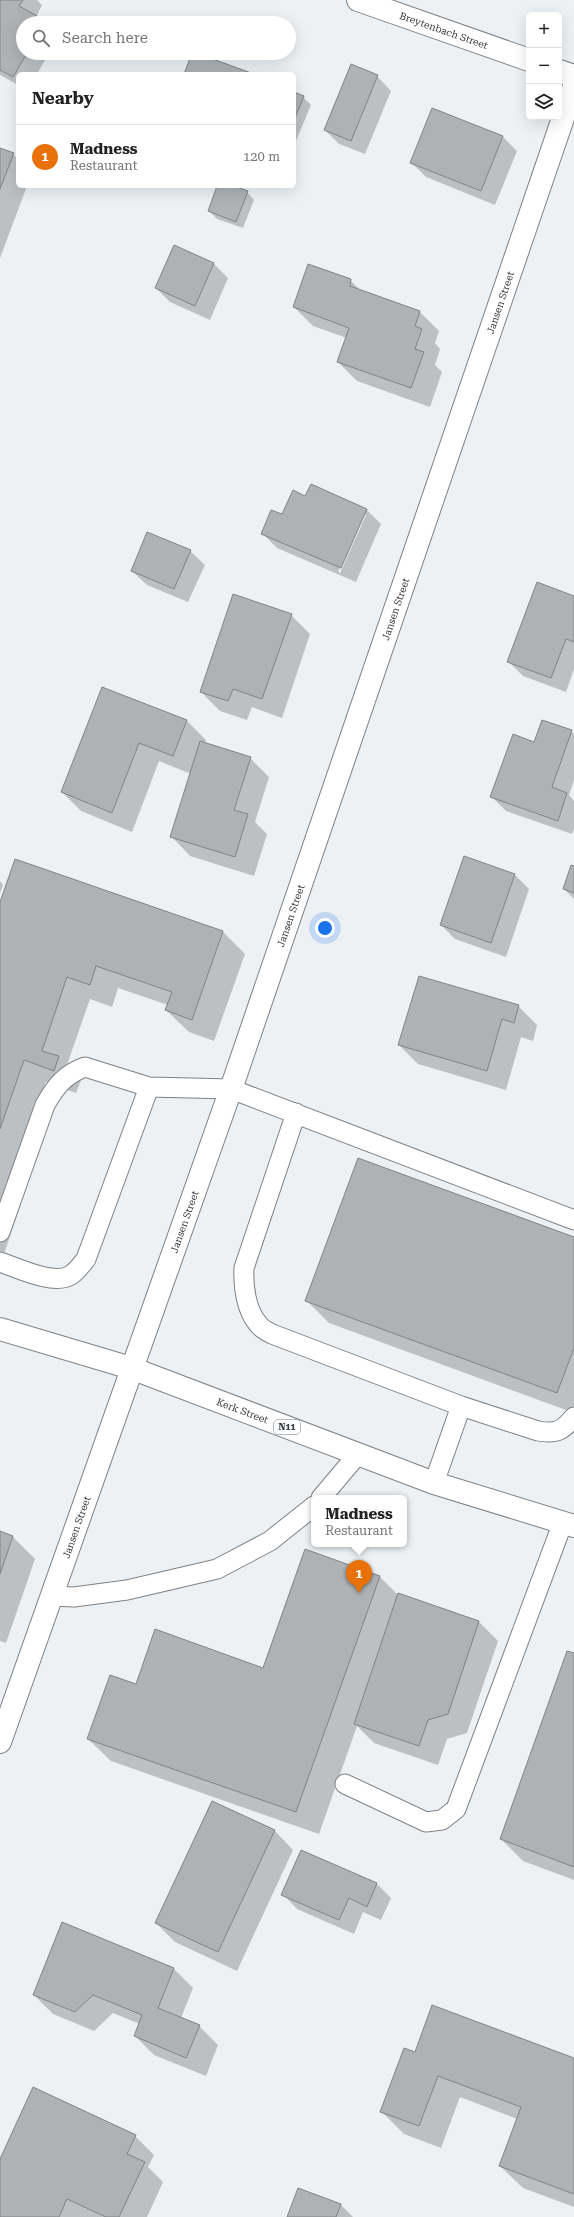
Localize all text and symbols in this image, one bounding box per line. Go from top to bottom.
street label: Breytenbach Street [398,10,490,51]
map controls [526,12,562,120]
button: + [526,12,562,48]
search box [16,16,296,60]
icon: search [30,27,52,49]
text: Search here [62,29,148,47]
button: − [526,48,562,84]
button: layers [526,84,562,120]
text: Nearby [32,88,94,108]
text: Madness [70,140,138,158]
text: 1 [41,149,49,164]
text: 120 m [243,149,280,164]
text: Restaurant [70,158,138,173]
street label: Jansen Street [485,270,516,335]
street label: Jansen Street [380,576,411,642]
street label: Jansen Street [275,883,307,948]
your location [315,918,335,938]
street label: Jansen Street [169,1189,201,1254]
street label: Kerk Street [215,1396,270,1426]
road number: N11 [274,1420,300,1434]
street label: Jansen Street [60,1494,93,1560]
popup [311,1495,407,1547]
text: Madness [325,1505,393,1523]
text: Restaurant [325,1523,393,1538]
pin: 1 [346,1560,372,1593]

